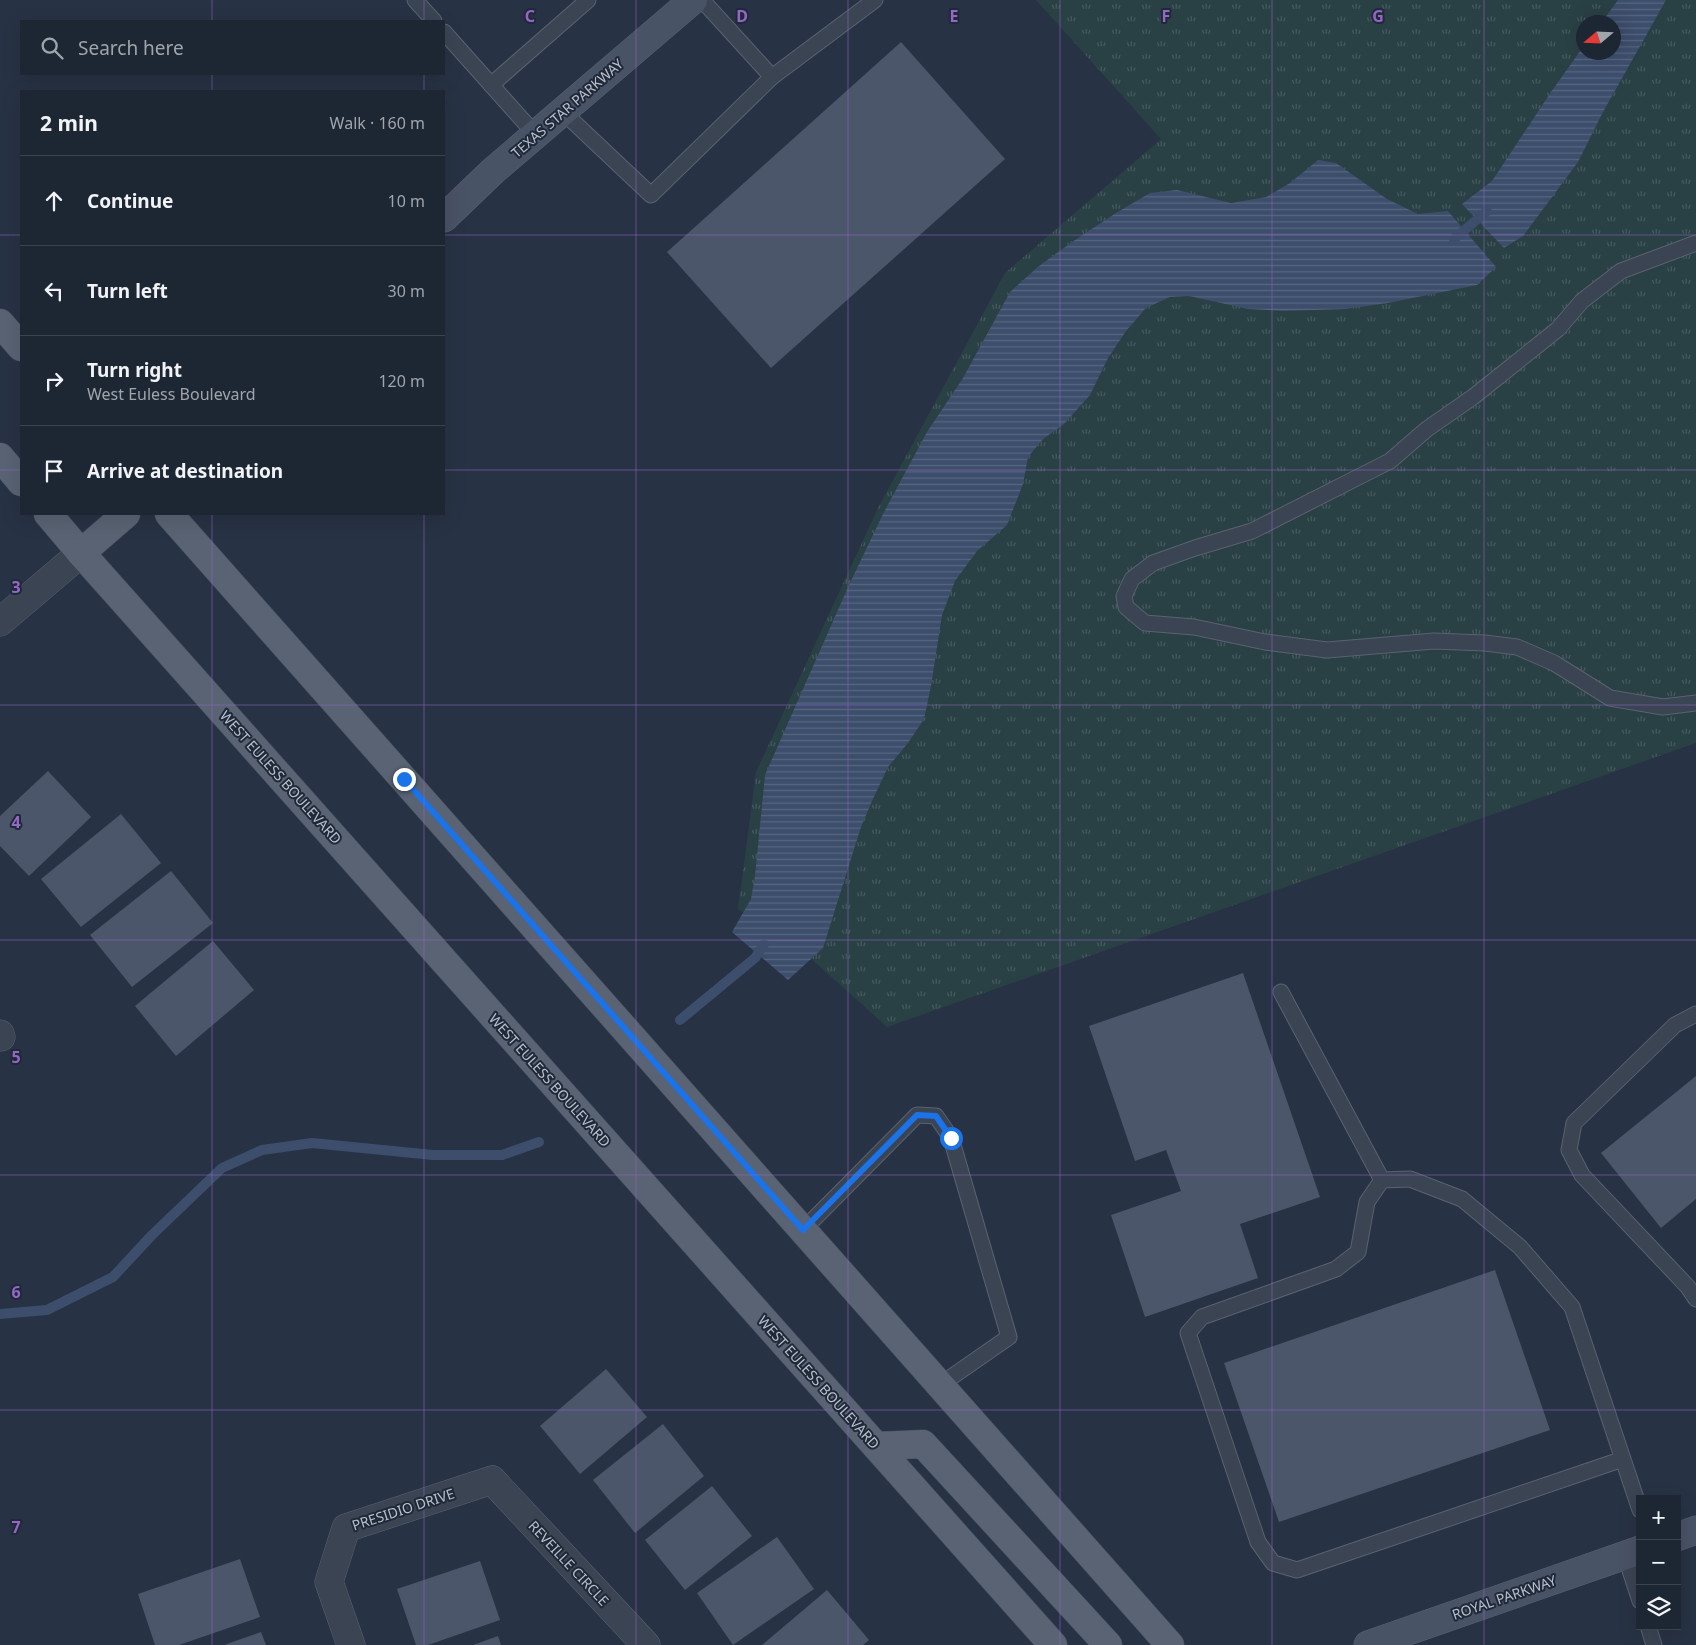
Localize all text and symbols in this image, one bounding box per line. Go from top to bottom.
text: C [525,5,535,27]
text: D [736,5,748,27]
text: E [950,5,959,27]
text: F [1162,5,1170,27]
text: G [1372,5,1384,27]
north arrow [1576,15,1621,60]
search box [20,20,445,75]
icon: search [38,34,66,62]
text: Search here [78,35,184,61]
street label: TEXAS STAR PARKWAY [507,54,627,162]
text: 2 min [40,109,98,137]
text: Walk · 160 m [330,112,425,134]
icon: ahead [40,187,68,215]
text: Continue [87,188,173,214]
text: 10 m [388,190,425,212]
icon: left [40,277,68,305]
text: Turn left [87,278,168,304]
text: 30 m [388,280,425,302]
text: Turn right [87,357,182,383]
icon: right [40,367,68,395]
text: 120 m [378,370,425,392]
text: West Euless Boulevard [87,383,256,405]
icon: arrive [40,457,68,485]
text: Arrive at destination [87,458,283,484]
text: 3 [11,576,21,598]
street label: WEST EULESS BOULEVARD [216,706,346,848]
route end [393,768,416,791]
text: 4 [11,811,21,833]
street label: WEST EULESS BOULEVARD [485,1009,615,1151]
text: 5 [11,1046,21,1068]
route start [940,1127,963,1150]
text: 6 [11,1281,21,1303]
street label: WEST EULESS BOULEVARD [754,1311,884,1453]
street label: PRESIDIO DRIVE [349,1483,457,1535]
map controls [1636,1495,1681,1630]
button: + [1636,1495,1681,1540]
text: 7 [11,1516,21,1538]
street label: REVEILLE CIRCLE [525,1516,613,1610]
button: − [1636,1540,1681,1585]
street label: ROYAL PARKWAY [1449,1570,1559,1624]
button: layers [1636,1585,1681,1630]

